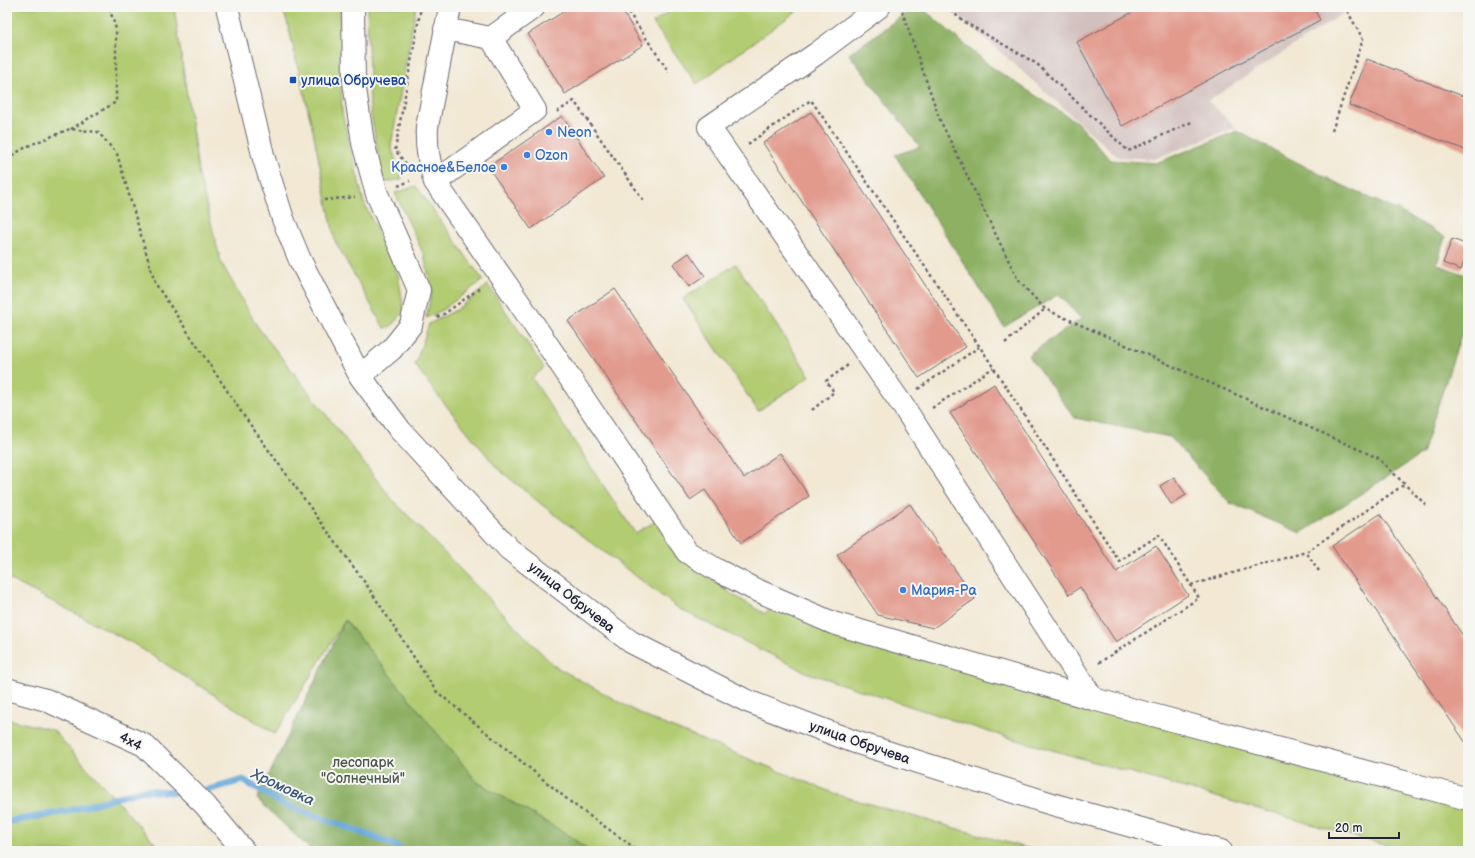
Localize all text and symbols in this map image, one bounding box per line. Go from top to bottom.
place label: улица Обручева [301,72,407,89]
marker: улица Обручева [288,75,298,85]
place label: Neon [557,124,592,141]
marker: Neon [544,127,554,137]
place label: Ozon [535,147,568,164]
marker: Ozon [522,150,532,160]
place label: Красное&Белое [391,159,496,176]
marker: Красное&Белое [499,162,509,172]
street label: улица Обручева [525,558,619,637]
place label: Мария-Ра [911,582,977,599]
marker: Мария-Ра [898,585,908,595]
street label: улица Обручева [807,717,913,768]
street label: 4x4 [116,728,146,755]
park label: лесопарк "Солнечный" [321,754,405,787]
water label: Хромовка [247,764,318,810]
scale bar [1329,814,1399,840]
text: 20 m [1335,821,1362,836]

